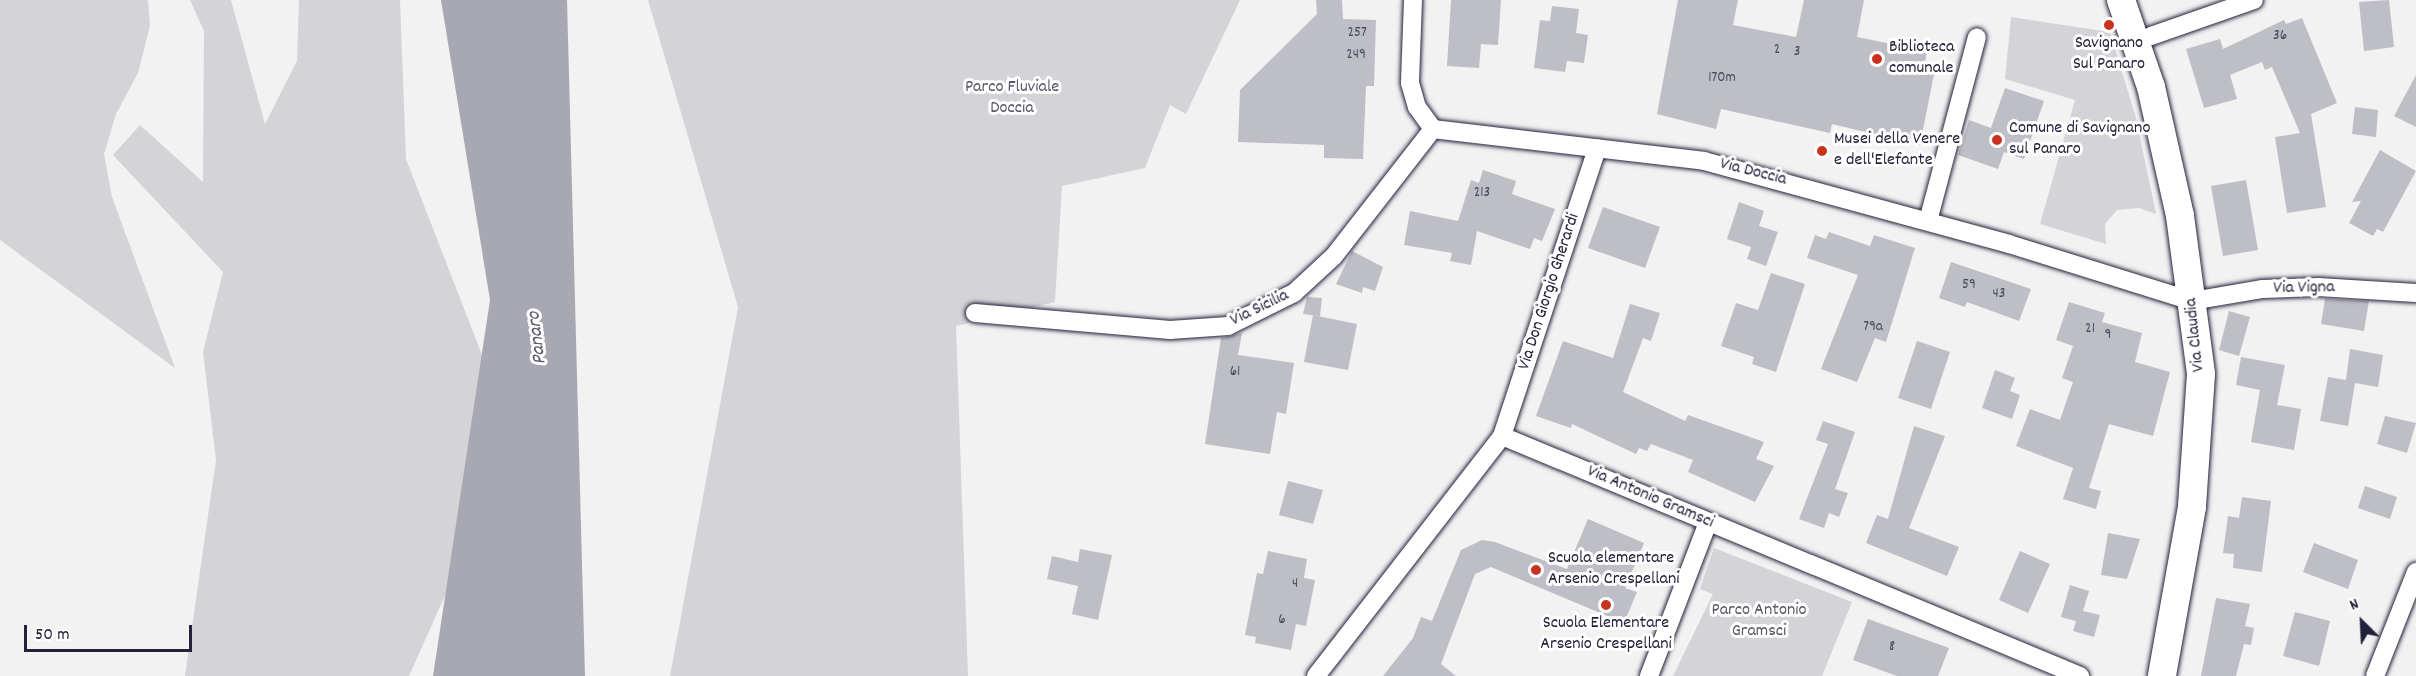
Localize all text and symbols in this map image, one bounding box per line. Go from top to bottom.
marker: Savignano Sul Panaro [2102,18,2116,32]
house number: 257 [1347,25,1367,43]
house number: 36 [2273,28,2287,46]
place label: Savignano Sul Panaro [2073,34,2145,76]
place label: Biblioteca comunale [1889,38,1954,80]
house number: 2 [1774,42,1780,60]
house number: 3 [1794,44,1800,62]
house number: 249 [1346,47,1366,65]
marker: Biblioteca comunale [1870,52,1884,66]
house number: 170m [1708,70,1736,88]
park label: Parco Fluviale Doccia [965,78,1059,121]
place label: Comune di Savignano sul Panaro [2009,119,2150,162]
place label: Musei della Venere e dell'Elefante [1834,130,1960,172]
marker: Comune di Savignano sul Panaro [1990,133,2004,147]
marker: Musei della Venere e dell'Elefante [1815,144,1829,158]
street label: Via Doccia [1717,154,1789,192]
house number: 213 [1474,185,1490,203]
street label: Via Don Giorgio Gherardi [1514,211,1586,373]
house number: 59 [1962,277,1976,295]
street label: Via Vigna [2273,278,2335,300]
street label: Via Sicilia [1227,286,1293,332]
house number: 43 [1993,286,2005,304]
street label: Via Claudia [2181,297,2211,373]
water label: Panaro [523,310,553,366]
house number: 79a [1863,319,1883,337]
house number: 21 [2085,321,2095,339]
house number: 9 [2105,327,2111,345]
house number: 61 [1230,364,1240,382]
street label: Via Antonio Gramsci [1583,462,1717,534]
place label: Scuola elementare Arsenio Crespellani [1548,549,1680,592]
marker: Scuola elementare Arsenio Crespellani [1529,563,1543,577]
house number: 4 [1292,576,1298,594]
north arrow [2332,592,2392,652]
text: N [2346,593,2363,617]
marker: Scuola Elementare Arsenio Crespellani [1599,598,1613,612]
park label: Parco Antonio Gramsci [1711,601,1807,644]
house number: 6 [1278,612,1286,630]
scale bar [27,613,195,651]
place label: Scuola Elementare Arsenio Crespellani [1540,614,1672,656]
text: 50 m [35,623,70,648]
house number: 8 [1889,639,1895,657]

